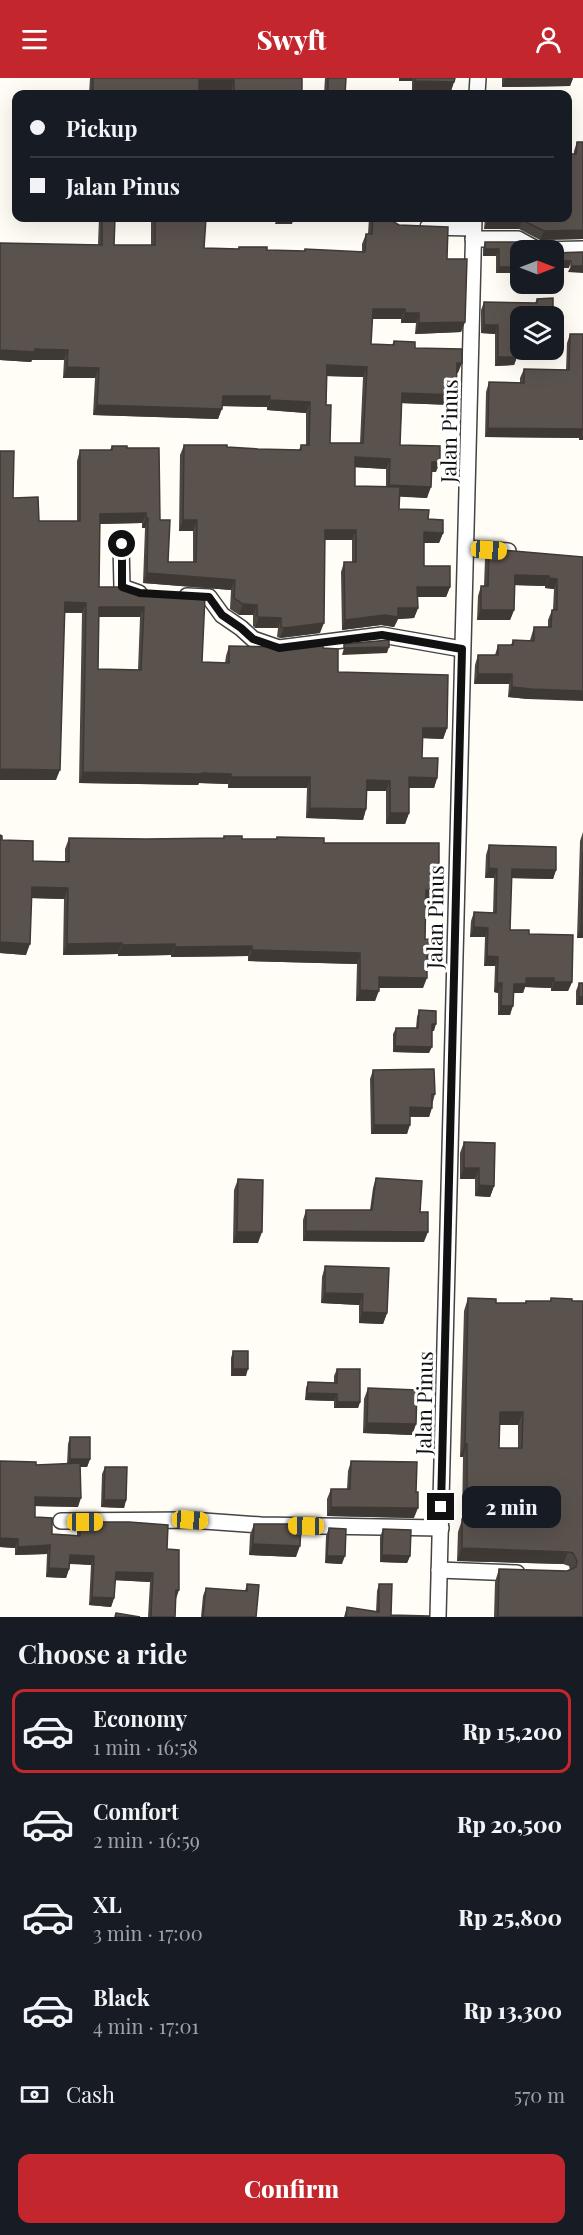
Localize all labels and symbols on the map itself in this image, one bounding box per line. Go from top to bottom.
north arrow [510,240,564,294]
street label: Jalan Pinus [433,379,463,484]
route start [108,530,135,557]
car [470,540,508,560]
street label: Jalan Pinus [419,865,449,970]
street label: Jalan Pinus [408,1351,438,1456]
callout: 2 min [462,1486,561,1528]
route end [427,1493,454,1520]
car [171,1510,209,1530]
car [67,1513,103,1531]
car [288,1517,324,1535]

